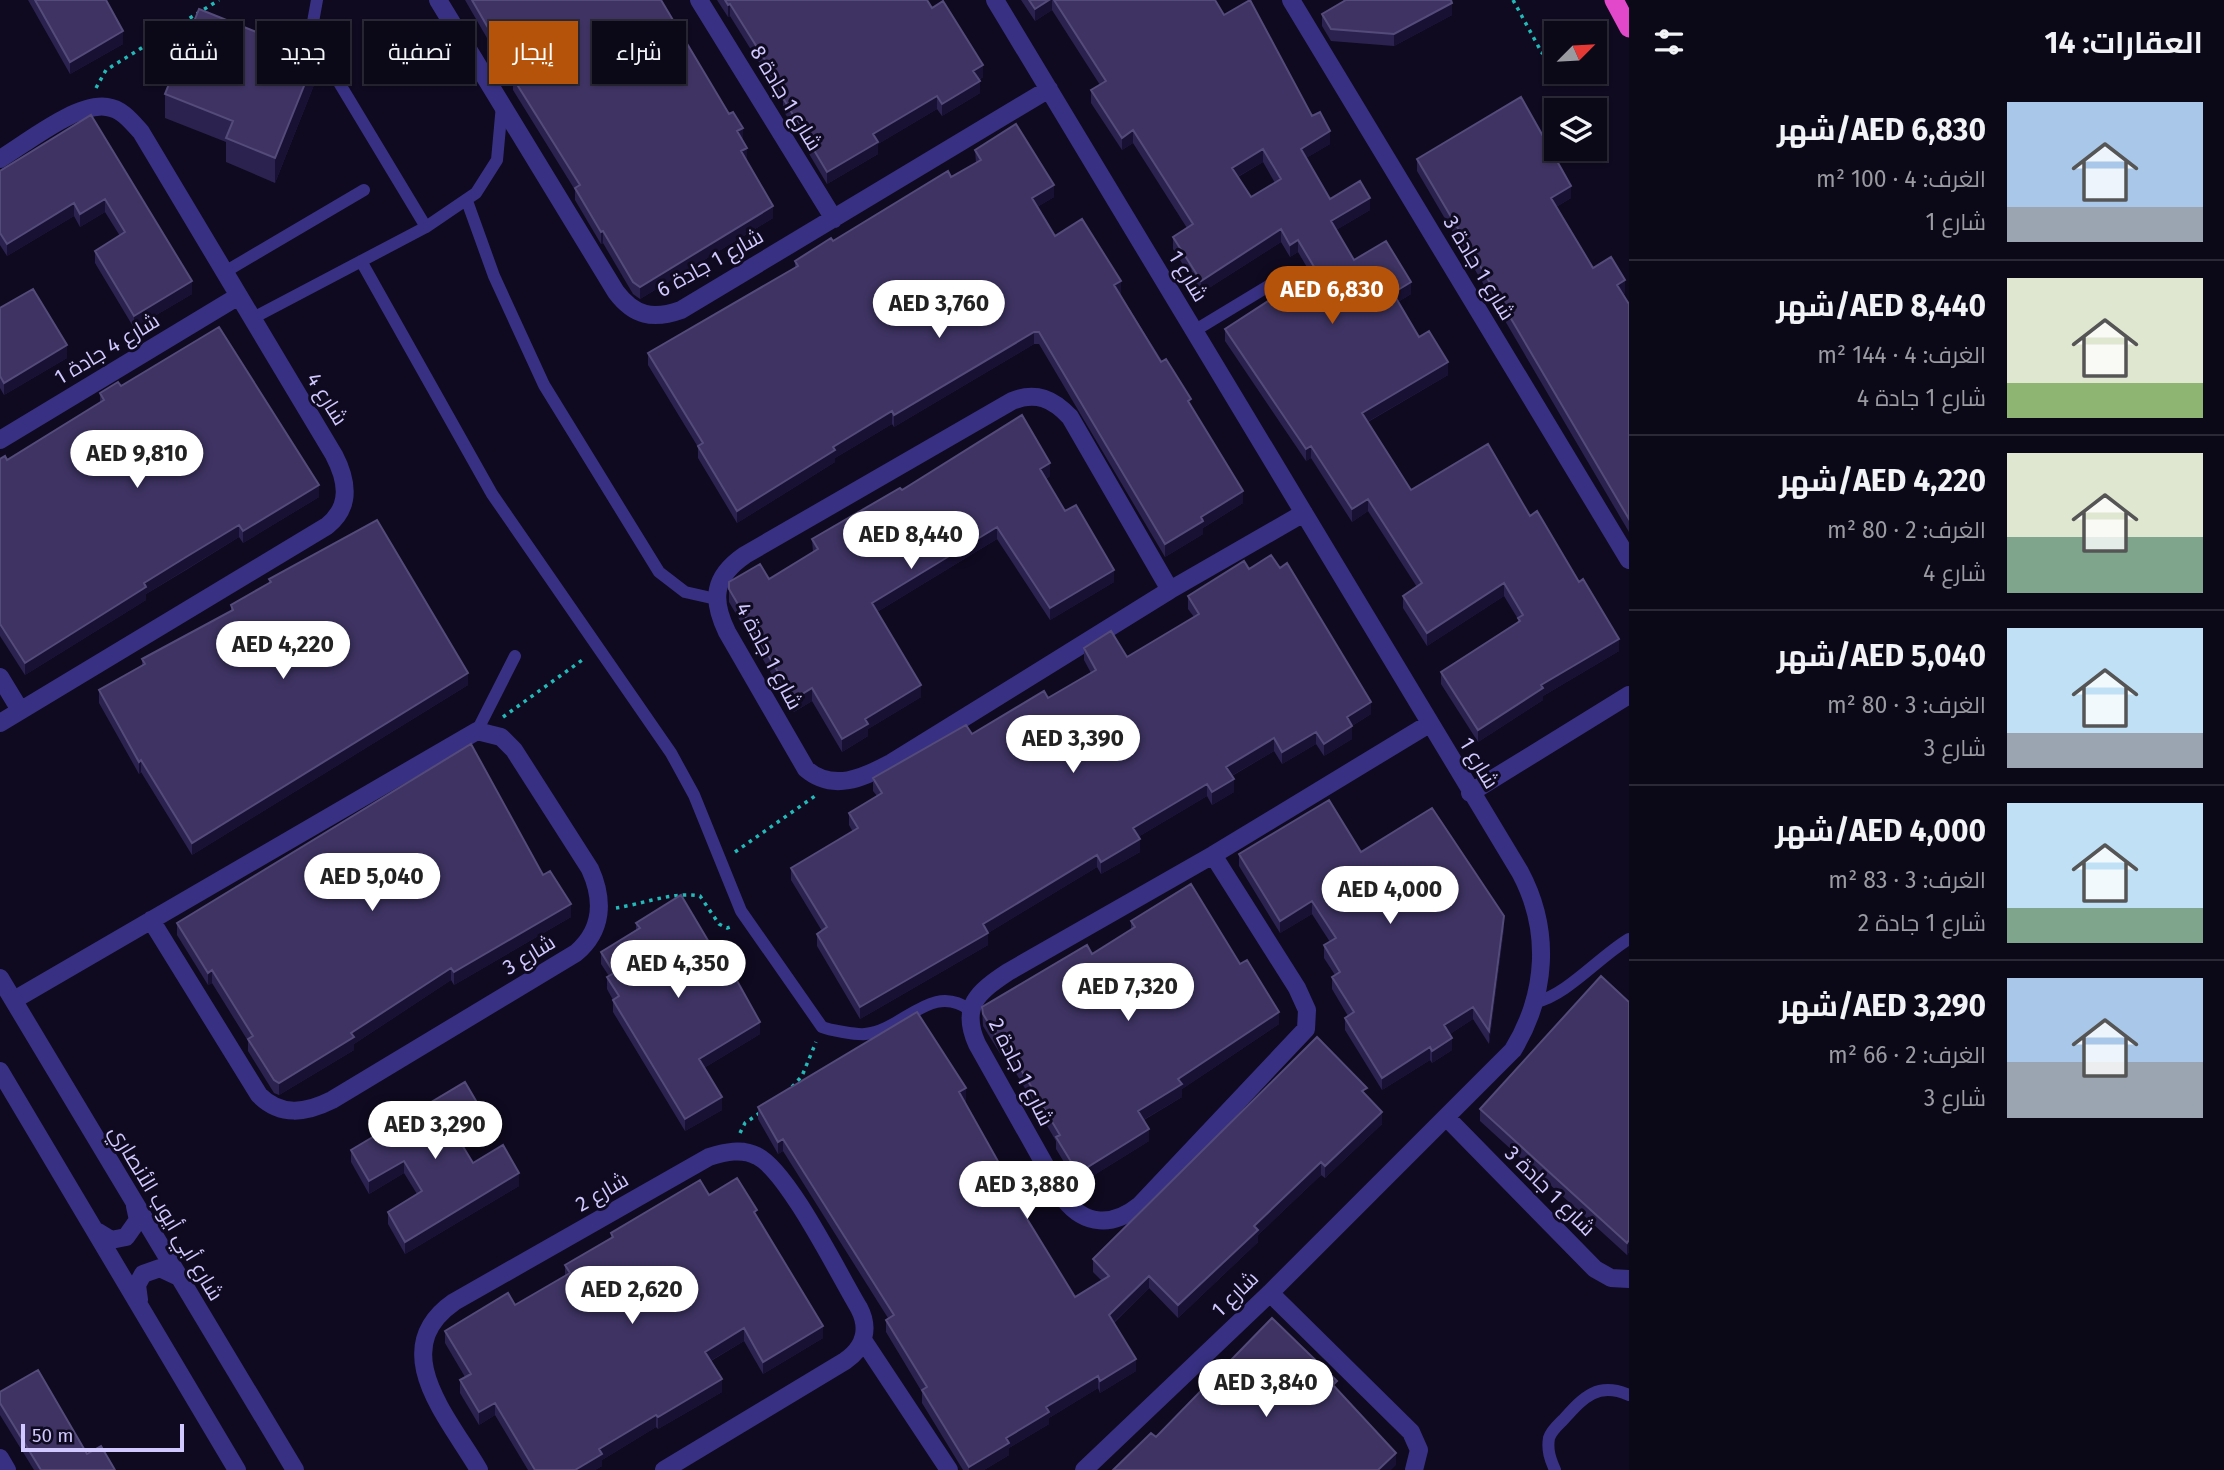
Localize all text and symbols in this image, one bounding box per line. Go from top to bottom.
chip: شقة [145,21,243,84]
chip: جديد [257,21,350,84]
chip: تصفية [364,21,475,84]
chip: إيجار [489,21,578,84]
chip: شراء [592,21,686,84]
north arrow [1544,21,1606,84]
map controls [1544,21,1607,161]
icon: filters [1650,23,1688,61]
text: العقارات: 14 [2045,25,2203,61]
street label: شارع 1 جادة 8 [744,41,828,156]
button: layers [1544,98,1607,161]
text: AED 6,830/شهر [1777,112,1986,148]
icon: home [2063,130,2147,214]
text: الغرف: 4 · 100 m² [1816,165,1986,193]
text: شارع 1 [1925,208,1986,236]
street label: شارع 1 جادة 3 [1437,211,1520,325]
street label: شارع 1 جادة 6 [652,223,768,304]
street label: شارع 1 [1162,246,1213,307]
pin: AED 6,830 [1252,266,1412,326]
text: AED 6,830 [1280,275,1384,303]
pin: AED 3,760 [859,280,1019,340]
text: AED 8,440/شهر [1776,288,1986,324]
text: AED 3,760 [889,289,989,317]
icon: home [2063,306,2147,390]
street label: شارع 4 جادة 1 [50,307,165,391]
text: الغرف: 4 · 144 m² [1817,341,1986,369]
street label: شارع 4 [300,368,353,431]
text: شارع 1 جادة 4 [1857,384,1986,412]
pin: AED 9,810 [57,430,217,490]
text: AED 9,810 [86,439,188,467]
text: AED 4,220/شهر [1779,463,1986,499]
icon: home [2063,481,2147,565]
pin: AED 8,440 [831,512,991,571]
text: الغرف: 2 · 80 m² [1827,516,1986,544]
text: AED 8,440 [859,520,963,548]
text: شارع 4 [1923,559,1986,587]
street label: شارع 1 جادة 4 [729,598,808,715]
pin: AED 4,220 [203,622,363,681]
text: AED 4,220 [232,630,334,658]
text: AED 5,040/شهر [1777,638,1986,674]
icon: home [2063,656,2147,740]
text: الغرف: 3 · 80 m² [1827,691,1986,719]
pin: AED 3,390 [993,716,1153,775]
text: AED 3,390 [1022,724,1124,752]
street label: شارع 1 [1453,733,1504,794]
text: شارع 3 [1924,734,1986,762]
text: AED 4,000/شهر [1775,813,1986,849]
icon: home [2063,831,2147,915]
pin: AED 5,040 [292,853,452,913]
text: AED 5,040 [320,862,424,890]
pin: AED 4,000 [1310,866,1470,926]
text: الغرف: 3 · 83 m² [1828,866,1986,894]
text: AED 4,000 [1338,875,1442,903]
text: شارع 1 جادة 2 [1858,909,1986,937]
street label: شارع 3 [498,929,561,982]
pin: AED 4,350 [598,940,758,1000]
text: AED 4,350 [627,949,729,977]
pin: AED 7,320 [1048,964,1208,1023]
text: AED 7,320 [1078,972,1178,1000]
text: AED 3,290/شهر [1779,988,1986,1024]
icon: home [2063,1006,2147,1090]
street label: شارع 1 جادة 2 [982,1014,1059,1131]
text: الغرف: 2 · 66 m² [1828,1041,1986,1069]
text: شارع 3 [1924,1084,1986,1112]
pin: AED 3,290 [355,1102,515,1161]
text: AED 3,290 [384,1110,486,1138]
street label: شارع أبي أيوب الأنصاري [101,1120,229,1307]
street label: شارع 1 جادة 3 [1499,1140,1601,1242]
pin: AED 3,880 [947,1162,1107,1221]
street label: شارع 2 [571,1167,634,1218]
text: AED 3,880 [975,1170,1079,1198]
street label: شارع 1 [1206,1265,1265,1323]
pin: AED 2,620 [552,1266,712,1326]
text: AED 2,620 [581,1275,683,1303]
pin: AED 3,840 [1186,1360,1346,1419]
text: AED 3,840 [1214,1368,1318,1396]
scale bar [21,1421,184,1453]
text: 50 m [32,1424,73,1447]

